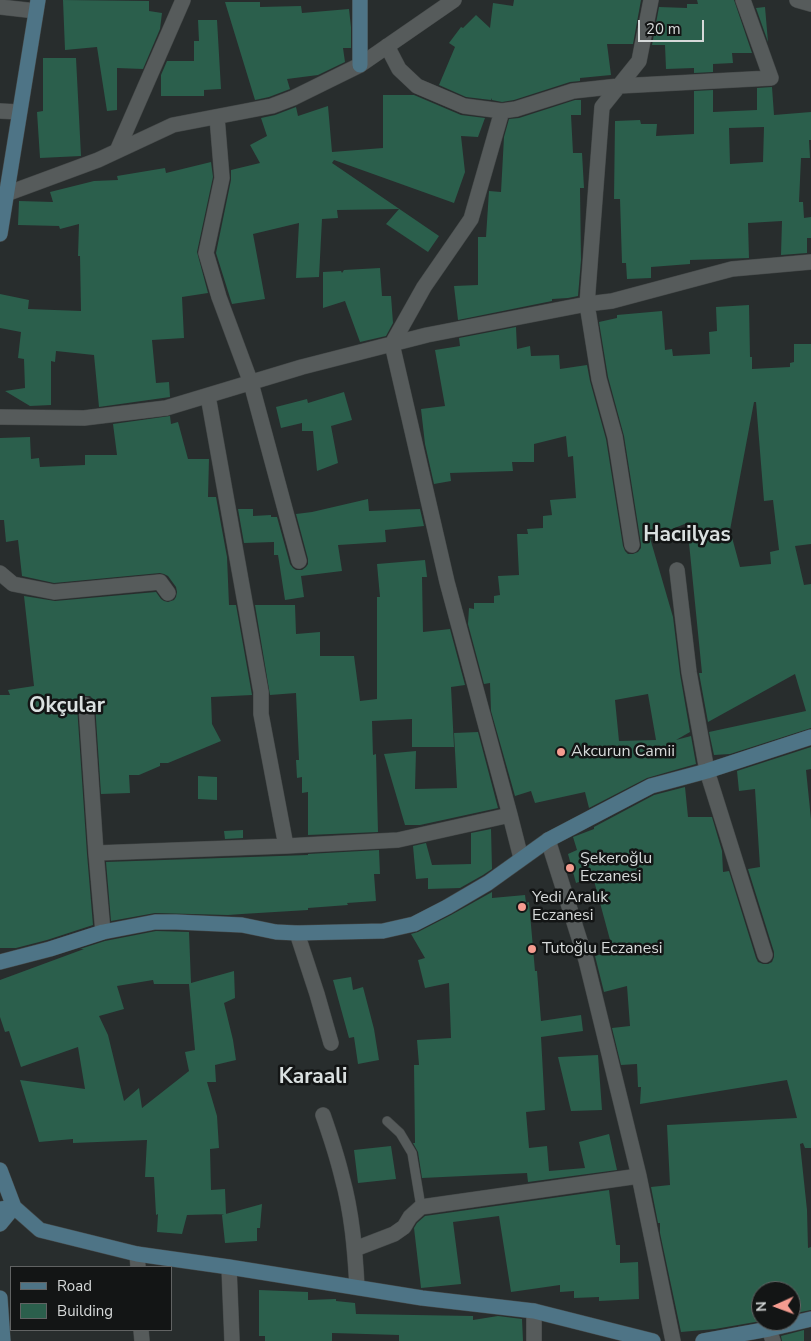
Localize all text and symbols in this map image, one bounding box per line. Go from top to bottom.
scale bar [641,10,707,42]
text: 20 m [646,19,681,39]
district label: Hacıilyas [643,523,731,549]
district label: Okçular [29,694,105,720]
place label: Akcurun Camii [571,742,675,762]
marker: Akcurun Camii [555,746,567,758]
place label: Şekeroğlu Eczanesi [580,849,652,887]
marker: Şekeroğlu Eczanesi [564,862,576,874]
place label: Yedi Aralık Eczanesi [532,888,608,926]
marker: Yedi Aralık Eczanesi [516,901,528,913]
place label: Tutoğlu Eczanesi [542,939,663,959]
marker: Tutoğlu Eczanesi [526,943,538,955]
district label: Karaali [279,1065,347,1091]
legend [10,1266,172,1331]
text: Road [57,1276,92,1296]
north arrow [751,1281,801,1331]
text: Building [57,1301,113,1321]
text: N [752,1301,771,1312]

